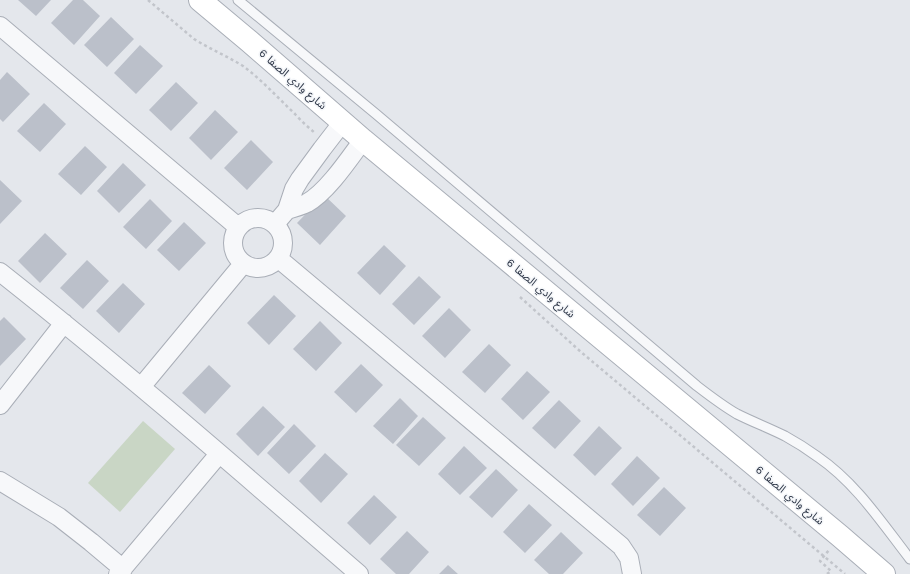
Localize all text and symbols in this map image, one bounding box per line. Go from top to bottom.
street label: شارع وادي الصفا 6 [255,47,329,114]
street label: شارع وادي الصفا 6 [502,256,578,323]
street label: شارع وادي الصفا 6 [751,463,827,530]

